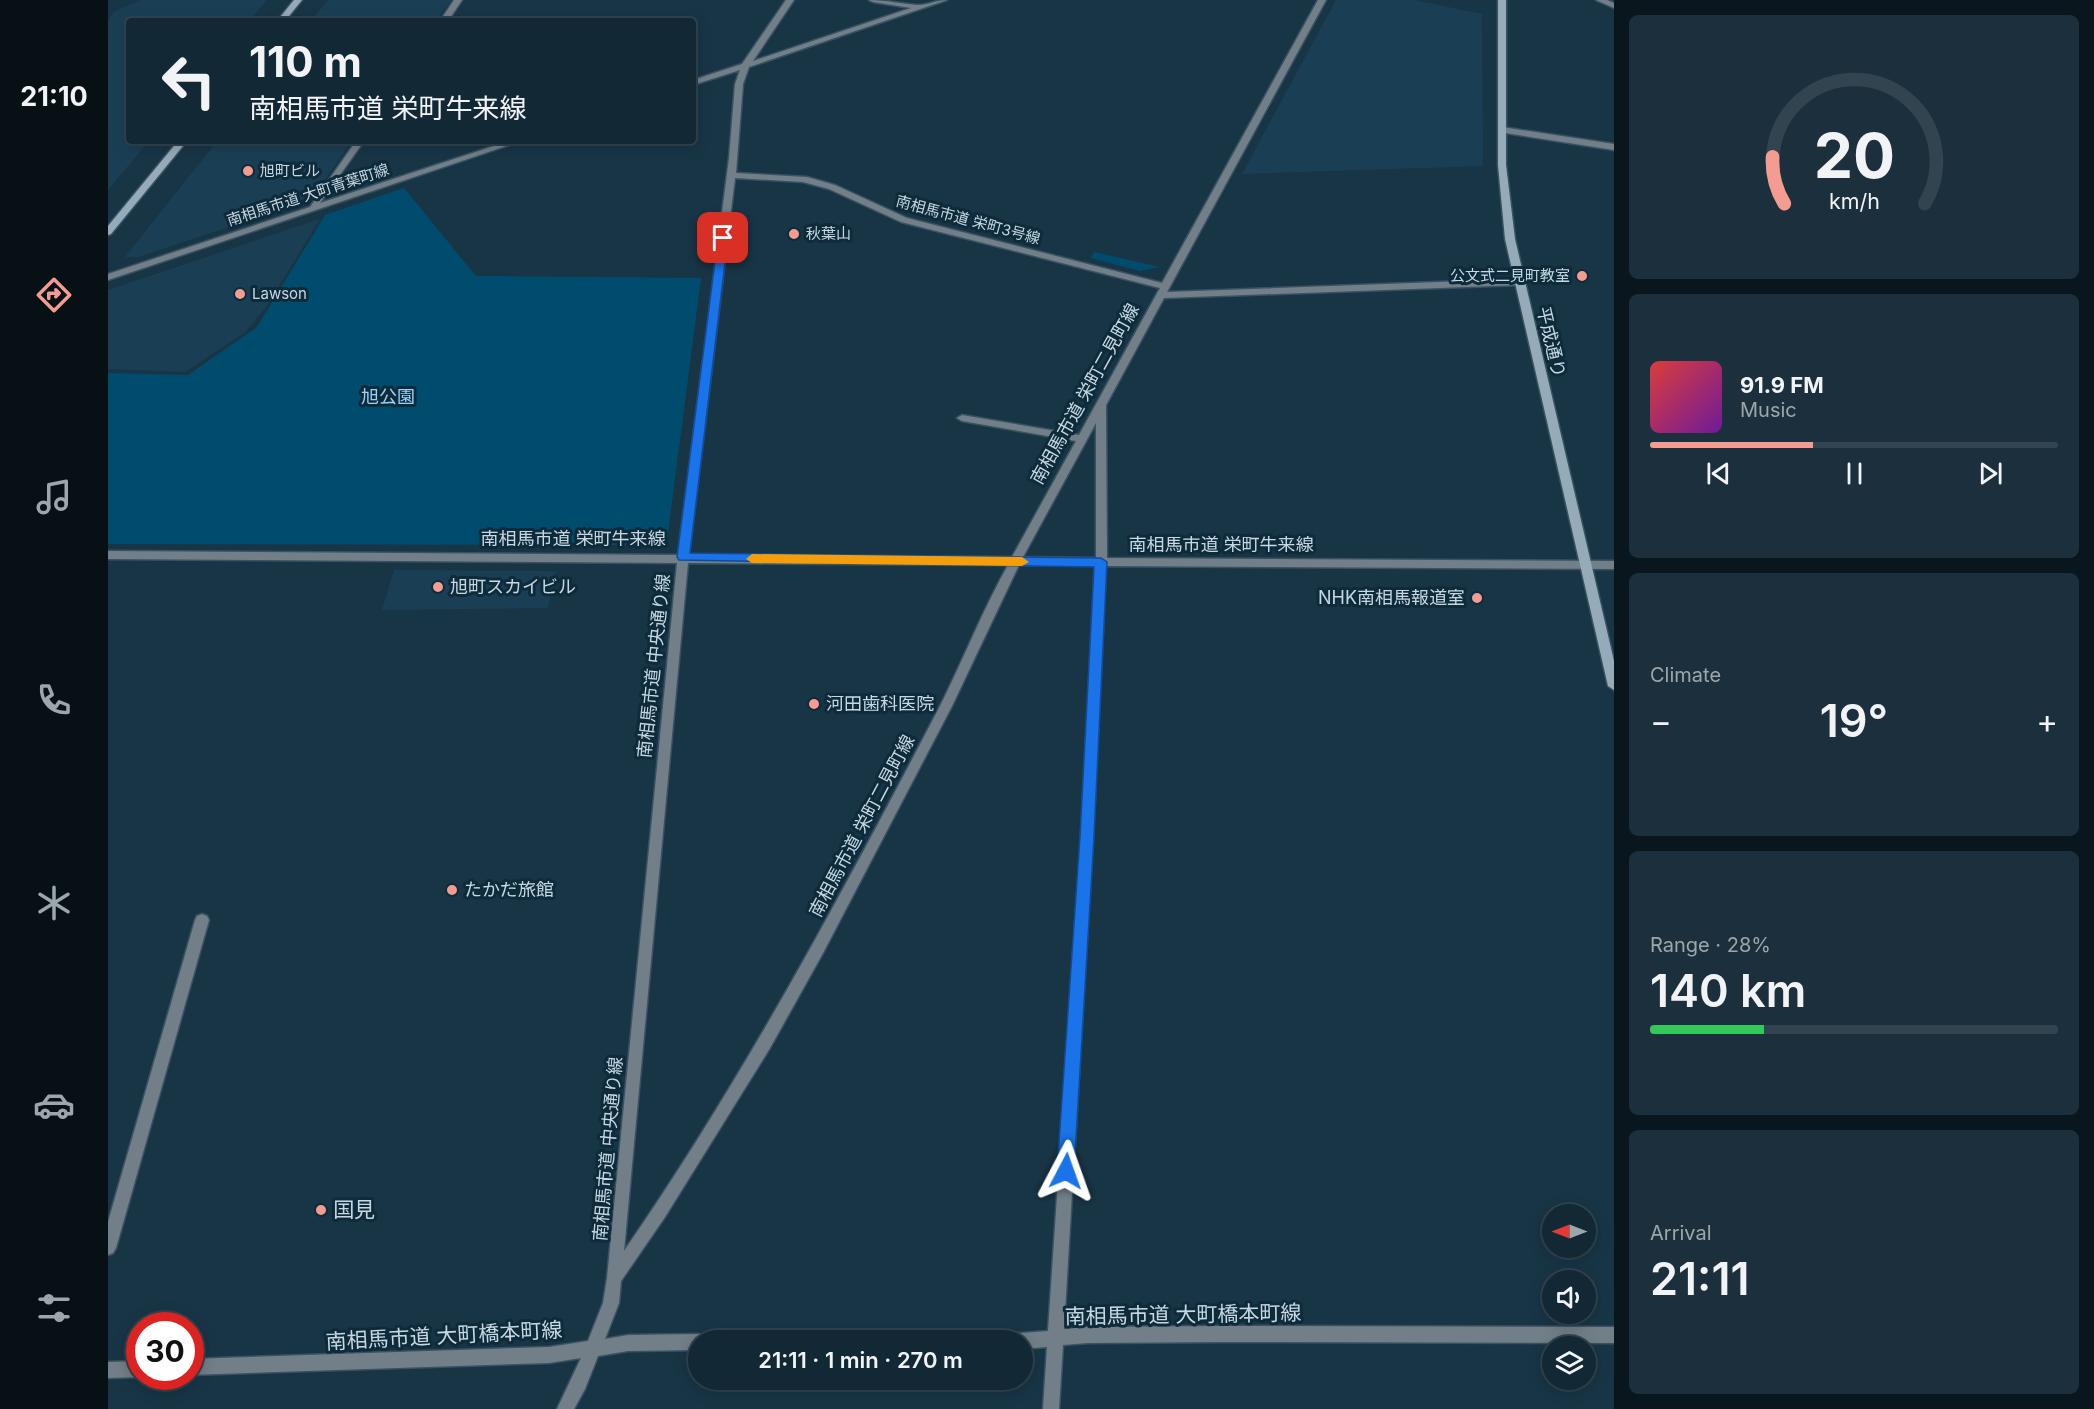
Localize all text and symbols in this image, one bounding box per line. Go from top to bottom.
text: 110 m [249,36,362,87]
icon: left [150,42,228,120]
text: 21:10 [20,80,88,113]
text: 南相馬市道 栄町牛来線 [249,92,527,125]
text: 20 [1813,118,1895,193]
street label: 南相馬市道 大町青葉町線 [224,159,391,230]
place label: 旭町ビル [260,161,320,180]
marker: 旭町ビル [241,164,255,178]
text: km/h [1829,188,1879,214]
street label: 南相馬市道 栄町3号線 [894,191,1042,248]
pin [697,212,748,263]
icon: arrive [706,221,739,254]
place label: 秋葉山 [806,224,851,243]
marker: 秋葉山 [787,227,801,241]
place label: 公文式二見町教室 [1450,266,1570,285]
marker: 公文式二見町教室 [1575,269,1589,283]
icon: directions [33,274,75,316]
place label: Lawson [252,284,307,303]
marker: Lawson [233,287,247,301]
street label: 南相馬市道 栄町二見町線 [1026,300,1143,488]
street label: 平成通り [1533,304,1570,379]
text: 91.9 FM [1740,372,1824,398]
park label: 旭公園 [361,386,415,407]
text: Music [1740,398,1797,422]
icon: previous [1702,457,1735,490]
icon: pause [1838,457,1871,490]
icon: next [1974,457,2007,490]
icon: music [33,476,75,518]
street label: 南相馬市道 栄町牛来線 [480,528,666,549]
street label: 南相馬市道 栄町牛来線 [1128,534,1314,555]
street label: 南相馬市道 中央通り線 [633,573,674,759]
place label: 旭町スカイビル [450,576,576,597]
marker: 旭町スカイビル [431,580,445,594]
place label: NHK南相馬報道室 [1318,587,1465,608]
marker: NHK南相馬報道室 [1470,591,1484,605]
text: Climate [1650,663,1721,687]
icon: phone [33,679,75,721]
place label: 河田歯科医院 [826,693,934,714]
text: 19° [1820,693,1888,748]
marker: 河田歯科医院 [807,697,821,711]
text: − [1650,701,1672,741]
text: + [2036,701,2058,741]
street label: 南相馬市道 栄町二見町線 [805,731,918,920]
place label: たかだ旅館 [464,879,554,900]
icon: climate [33,882,75,924]
marker: たかだ旅館 [445,883,459,897]
text: Range · 28% [1650,933,1771,957]
text: 140 km [1650,963,1806,1018]
street label: 南相馬市道 中央通り線 [589,1056,626,1242]
icon: car [33,1084,75,1126]
position arrow [1034,1139,1098,1203]
place label: 国見 [333,1197,375,1222]
marker: 国見 [314,1203,328,1217]
north arrow [1542,1204,1596,1258]
map controls [1542,1204,1596,1390]
text: Arrival [1650,1221,1712,1245]
text: 21:11 [1650,1251,1749,1306]
button: sound [1542,1270,1596,1324]
icon: filters [33,1287,75,1329]
street label: 南相馬市道 大町橋本町線 [1064,1300,1302,1329]
speed limit sign: 30 [126,1312,204,1390]
street label: 南相馬市道 大町橋本町線 [325,1317,563,1354]
button: layers [1542,1336,1596,1390]
text: 21:11 · 1 min · 270 m [758,1347,963,1373]

